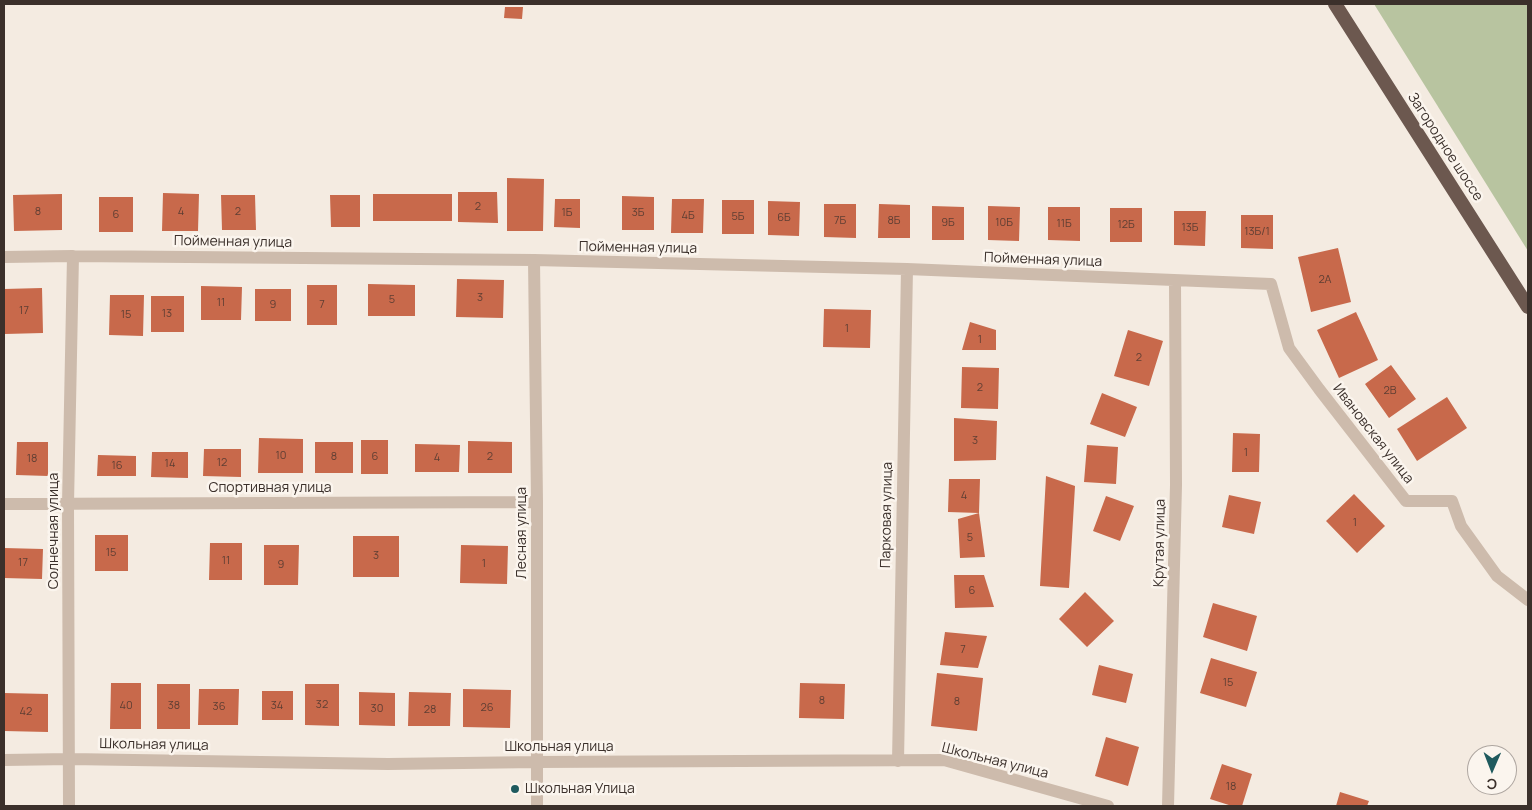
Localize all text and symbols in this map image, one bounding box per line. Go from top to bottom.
street label: Загородное шоссе [1404,90,1486,204]
house number: 2 [475,200,481,214]
house number: 8 [35,205,41,219]
house number: 4 [178,205,184,219]
house number: 2 [235,205,241,219]
house number: 1Б [562,206,572,220]
house number: 3Б [632,206,644,220]
house number: 6 [113,208,119,222]
house number: 4Б [681,209,695,223]
house number: 5Б [732,210,744,224]
house number: 6Б [777,211,791,225]
house number: 7Б [834,214,846,228]
house number: 8Б [887,214,901,228]
house number: 9Б [941,216,955,230]
house number: 10Б [995,216,1013,230]
house number: 11Б [1056,217,1072,231]
house number: 12Б [1117,218,1135,232]
house number: 13Б [1181,221,1199,235]
house number: 13Б/1 [1244,225,1270,239]
street label: Пойменная улица [174,233,292,251]
street label: Пойменная улица [579,239,697,257]
street label: Пойменная улица [984,250,1102,270]
house number: 2А [1318,273,1332,287]
house number: 3 [477,291,483,305]
house number: 5 [389,293,395,307]
house number: 11 [217,296,225,310]
house number: 9 [270,298,276,312]
house number: 7 [319,298,325,312]
house number: 17 [19,304,29,318]
house number: 13 [162,307,172,321]
house number: 15 [121,308,131,322]
house number: 1 [845,322,849,336]
house number: 1 [978,333,982,347]
house number: 2 [1136,351,1142,365]
house number: 2 [977,381,983,395]
street label: Ивановская улица [1329,381,1417,487]
house number: 2В [1383,384,1397,398]
house number: 3 [972,434,978,448]
house number: 1 [1244,446,1248,460]
house number: 10 [276,449,286,463]
house number: 8 [331,450,337,464]
house number: 6 [372,450,378,464]
house number: 2 [487,450,493,464]
house number: 4 [434,451,440,465]
house number: 18 [27,452,37,466]
house number: 12 [217,456,227,470]
house number: 14 [165,457,175,471]
house number: 16 [111,459,123,473]
street label: Парковая улица [878,462,896,568]
street label: Солнечная улица [46,473,62,589]
street label: Спортивная улица [208,480,332,496]
street label: Лесная улица [514,487,530,579]
house number: 4 [961,489,967,503]
street label: Крутая улица [1151,499,1169,587]
house number: 1 [1353,516,1357,530]
house number: 5 [967,531,973,545]
house number: 15 [106,546,116,560]
house number: 3 [373,549,379,563]
house number: 11 [222,554,230,568]
house number: 17 [18,556,28,570]
house number: 1 [482,557,486,571]
house number: 9 [278,558,284,572]
house number: 6 [969,584,975,598]
house number: 7 [960,643,966,657]
house number: 15 [1223,676,1233,690]
house number: 8 [819,694,825,708]
house number: 8 [954,695,960,709]
house number: 32 [316,698,328,712]
house number: 40 [119,699,133,713]
house number: 38 [168,699,180,713]
house number: 34 [271,699,283,713]
house number: 36 [213,700,225,714]
house number: 26 [480,701,494,715]
house number: 30 [371,702,383,716]
house number: 28 [424,703,436,717]
house number: 42 [20,705,32,719]
street label: Школьная улица [99,736,209,754]
street label: Школьная улица [504,739,614,755]
street label: Школьная улица [940,740,1050,782]
north arrow [1467,745,1517,795]
text: С [1486,775,1497,794]
house number: 18 [1226,780,1236,794]
place label: Школьная Улица [525,781,635,797]
marker: Школьная Улица [509,783,521,795]

